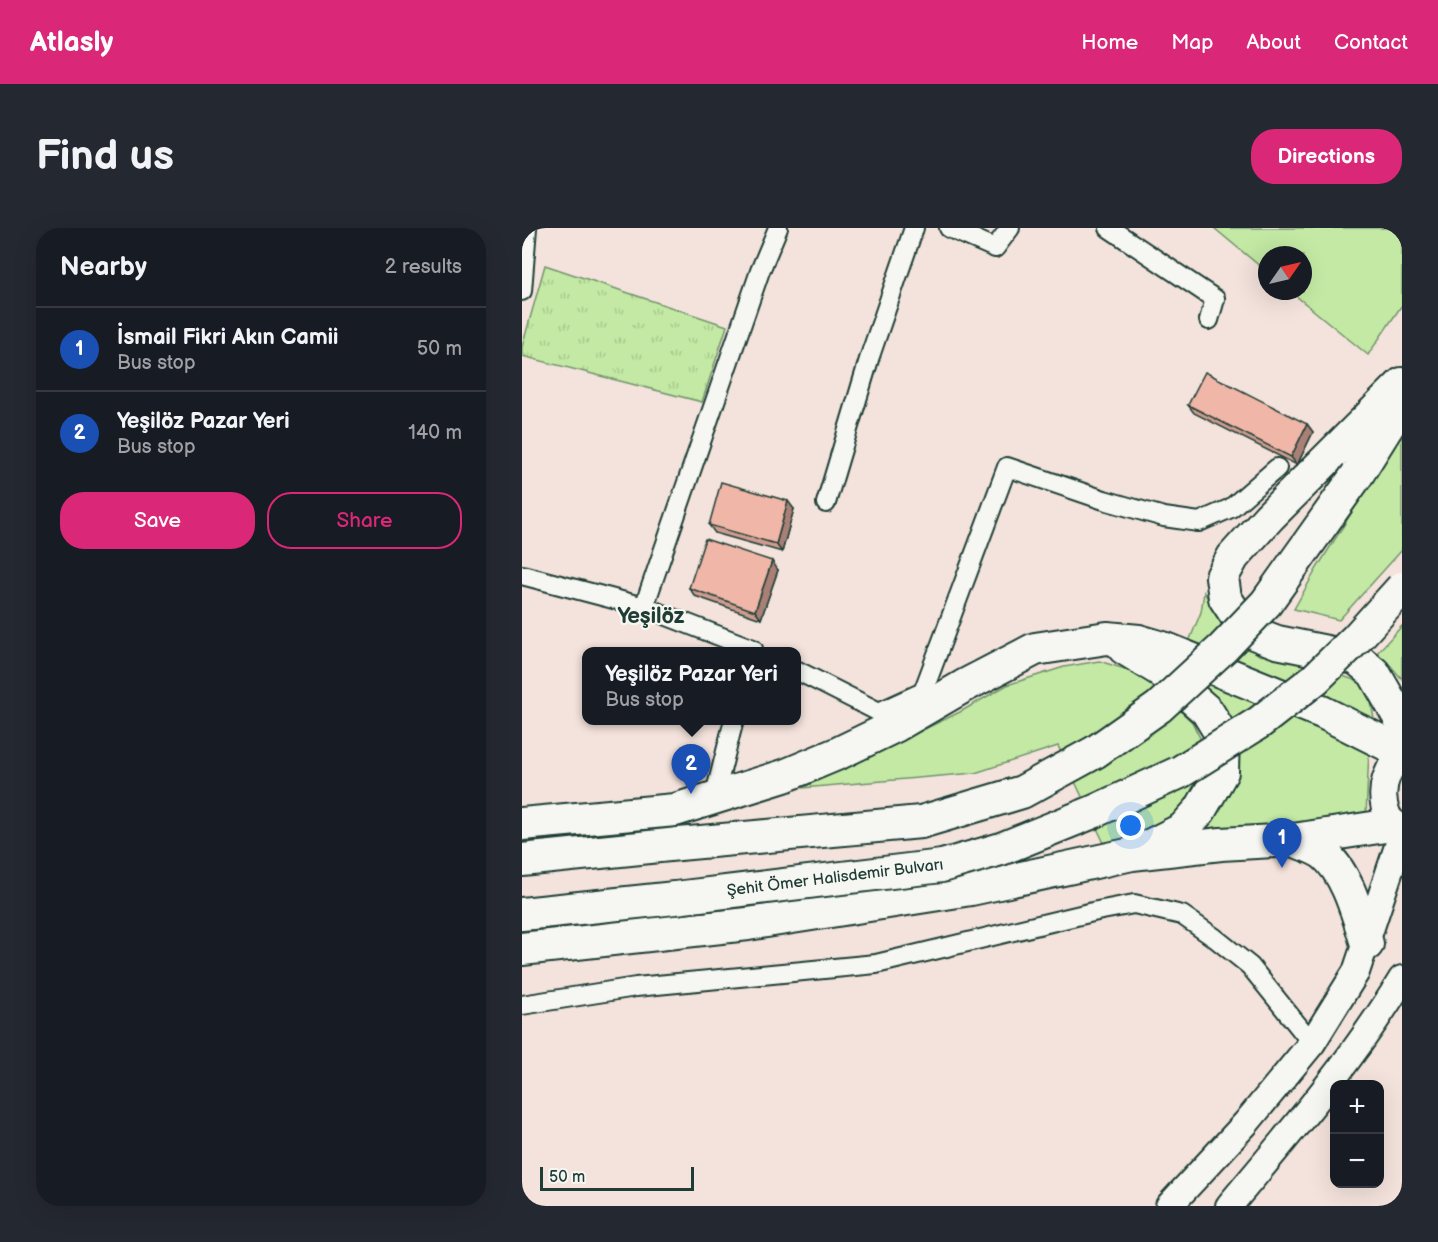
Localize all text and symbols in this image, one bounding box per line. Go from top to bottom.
text: Atlasly [30,26,113,59]
text: Home [1081,30,1138,55]
text: Map [1171,30,1213,55]
text: About [1246,30,1301,55]
text: Contact [1334,30,1408,55]
button: Directions [1251,129,1402,184]
text: Find us [36,131,174,182]
north arrow [1258,246,1312,300]
text: Nearby [60,252,147,283]
text: 2 results [385,255,462,279]
text: İsmail Fikri Akın Camii [117,324,338,351]
text: 1 [75,337,84,361]
text: 50 m [417,337,462,361]
text: Bus stop [117,351,196,375]
text: Yeşilöz Pazar Yeri [117,408,290,435]
text: 2 [74,421,85,445]
text: 140 m [408,421,462,445]
text: Bus stop [117,435,196,459]
button: Save [60,492,255,549]
button: Share [267,492,462,549]
district label: Yeşilöz [617,603,685,630]
popup [582,647,801,725]
text: Yeşilöz Pazar Yeri [605,661,778,688]
text: Bus stop [605,688,684,712]
pin: 2 [672,744,710,794]
your location [1116,811,1145,840]
pin: 1 [1262,818,1302,868]
street label: Şehit Ömer Halisdemir Bulvarı [725,853,944,901]
map controls [1330,1080,1384,1188]
button: + [1330,1080,1384,1134]
button: − [1330,1134,1384,1188]
scale bar [540,1164,694,1192]
text: 50 m [549,1168,585,1187]

